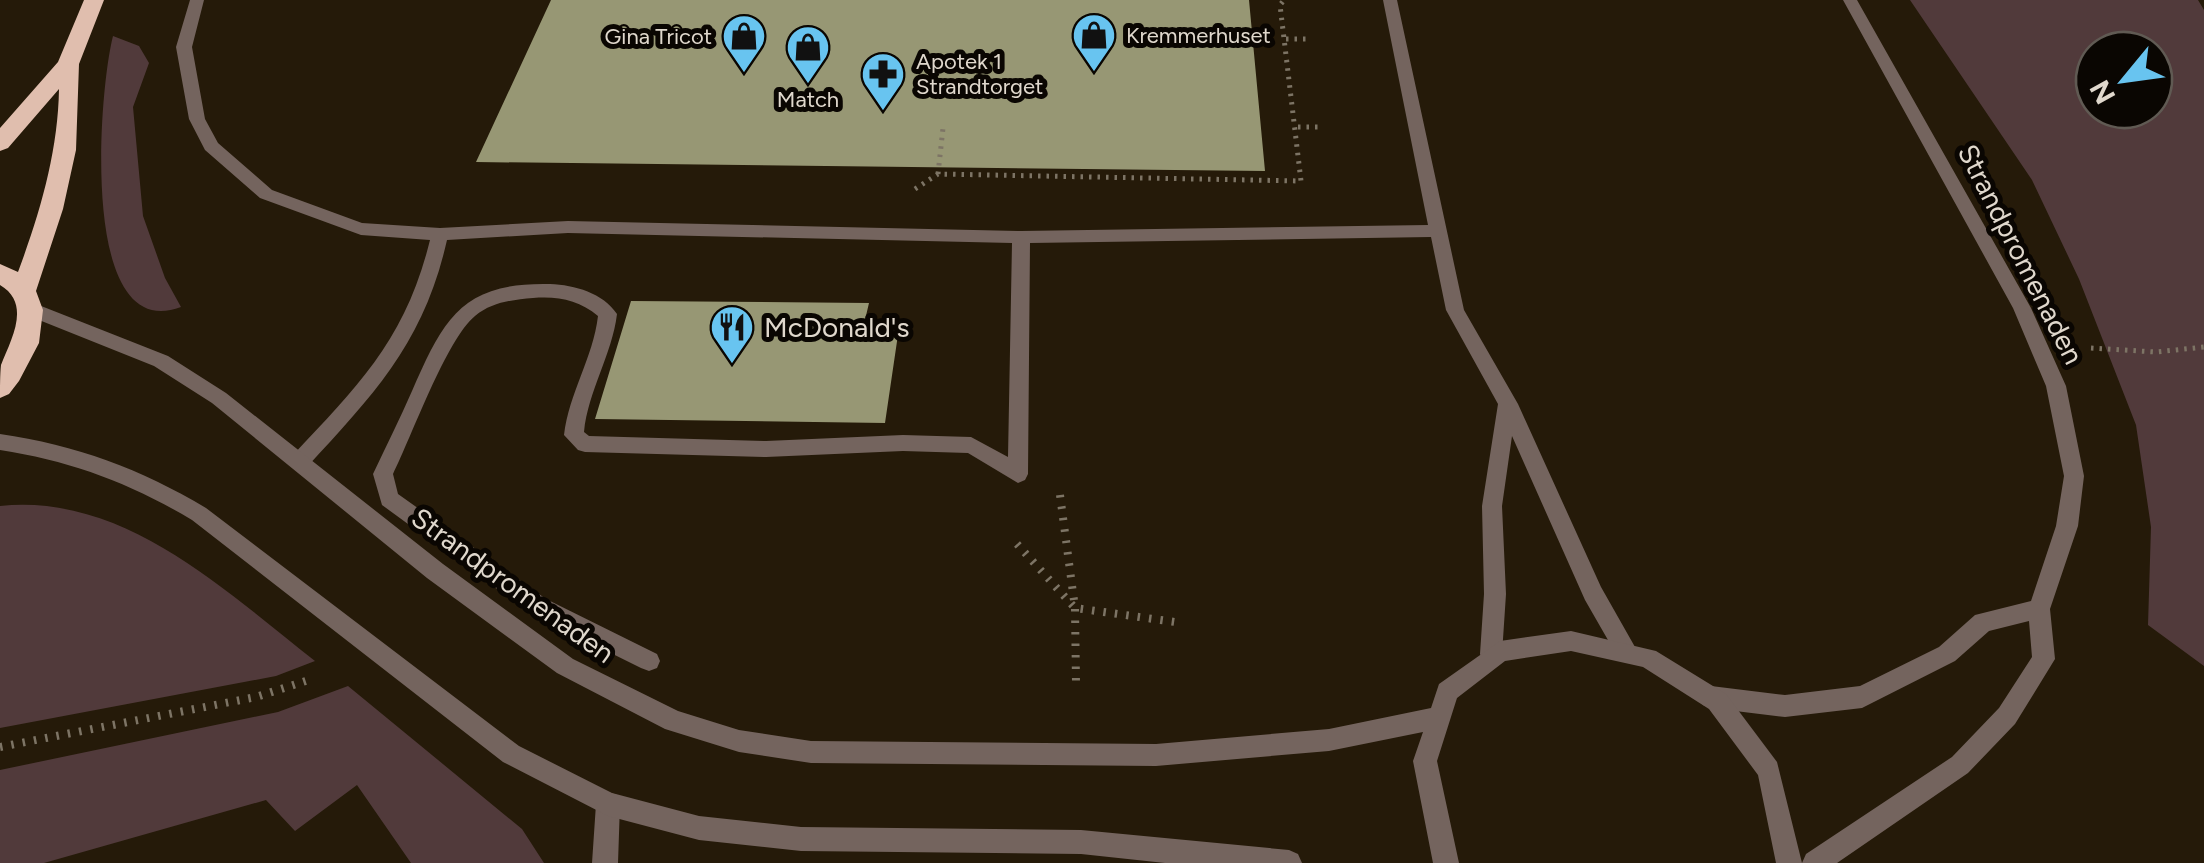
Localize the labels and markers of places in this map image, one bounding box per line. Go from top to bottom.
shop icon: Kremmerhuset [1071,12,1117,73]
shop icon: Gina Tricot [721,13,767,74]
place label: Kremmerhuset [1126,22,1271,49]
place label: Gina Tricot [605,23,712,50]
shop icon: Match [785,24,831,85]
place label: Apotek 1 Strandtorget [916,48,1043,100]
pharmacy icon: Apotek 1 Strandtorget [860,51,906,112]
place label: Match [777,86,839,113]
restaurant icon: McDonald's [709,304,755,365]
place label: McDonald's [764,310,909,344]

